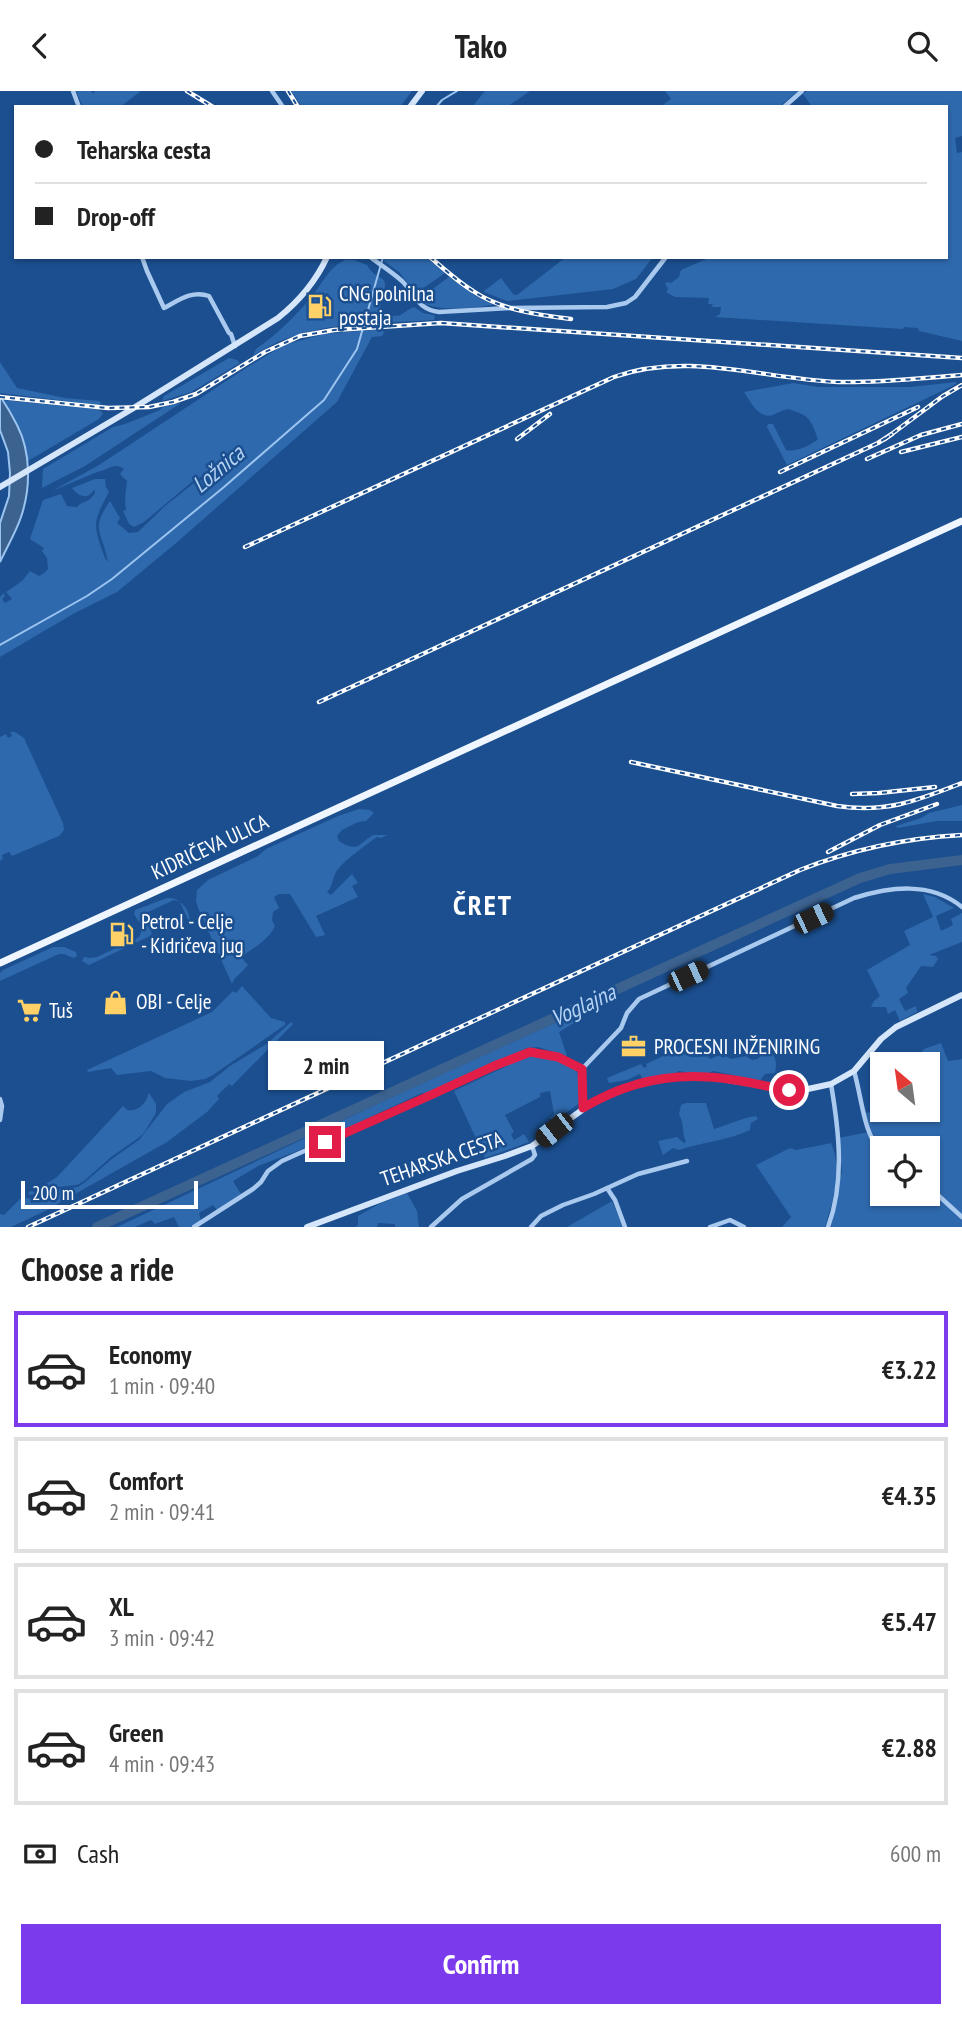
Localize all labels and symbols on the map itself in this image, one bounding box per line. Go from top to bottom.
place label: CNG polnilna postaja [339,280,434,331]
fuel station icon: CNG polnilna postaja [305,292,333,320]
water label: Ložnica [186,437,251,499]
street label: KIDRIČEVA ULICA [147,808,273,885]
district label: ČRET [453,886,513,923]
car [790,899,837,937]
place label: Petrol - Celje - Kidričeva jug [141,908,244,959]
fuel station icon: Petrol - Celje - Kidričeva jug [107,920,135,948]
car [665,958,712,994]
water label: Voglajna [546,976,621,1032]
shop icon: OBI - Celje [102,988,130,1016]
place label: OBI - Celje [136,988,212,1015]
supermarket icon: Tuš [15,997,43,1025]
place label: Tuš [49,997,73,1024]
office icon: PROCESNI INŽENIRING [620,1033,648,1061]
place label: PROCESNI INŽENIRING [654,1033,820,1060]
callout: 2 min [267,1041,383,1089]
north arrow [870,1052,940,1122]
route start [773,1074,805,1106]
car [531,1109,578,1151]
street label: TEHARSKA CESTA [377,1125,507,1192]
route end [309,1126,341,1158]
scale bar [21,1178,198,1210]

